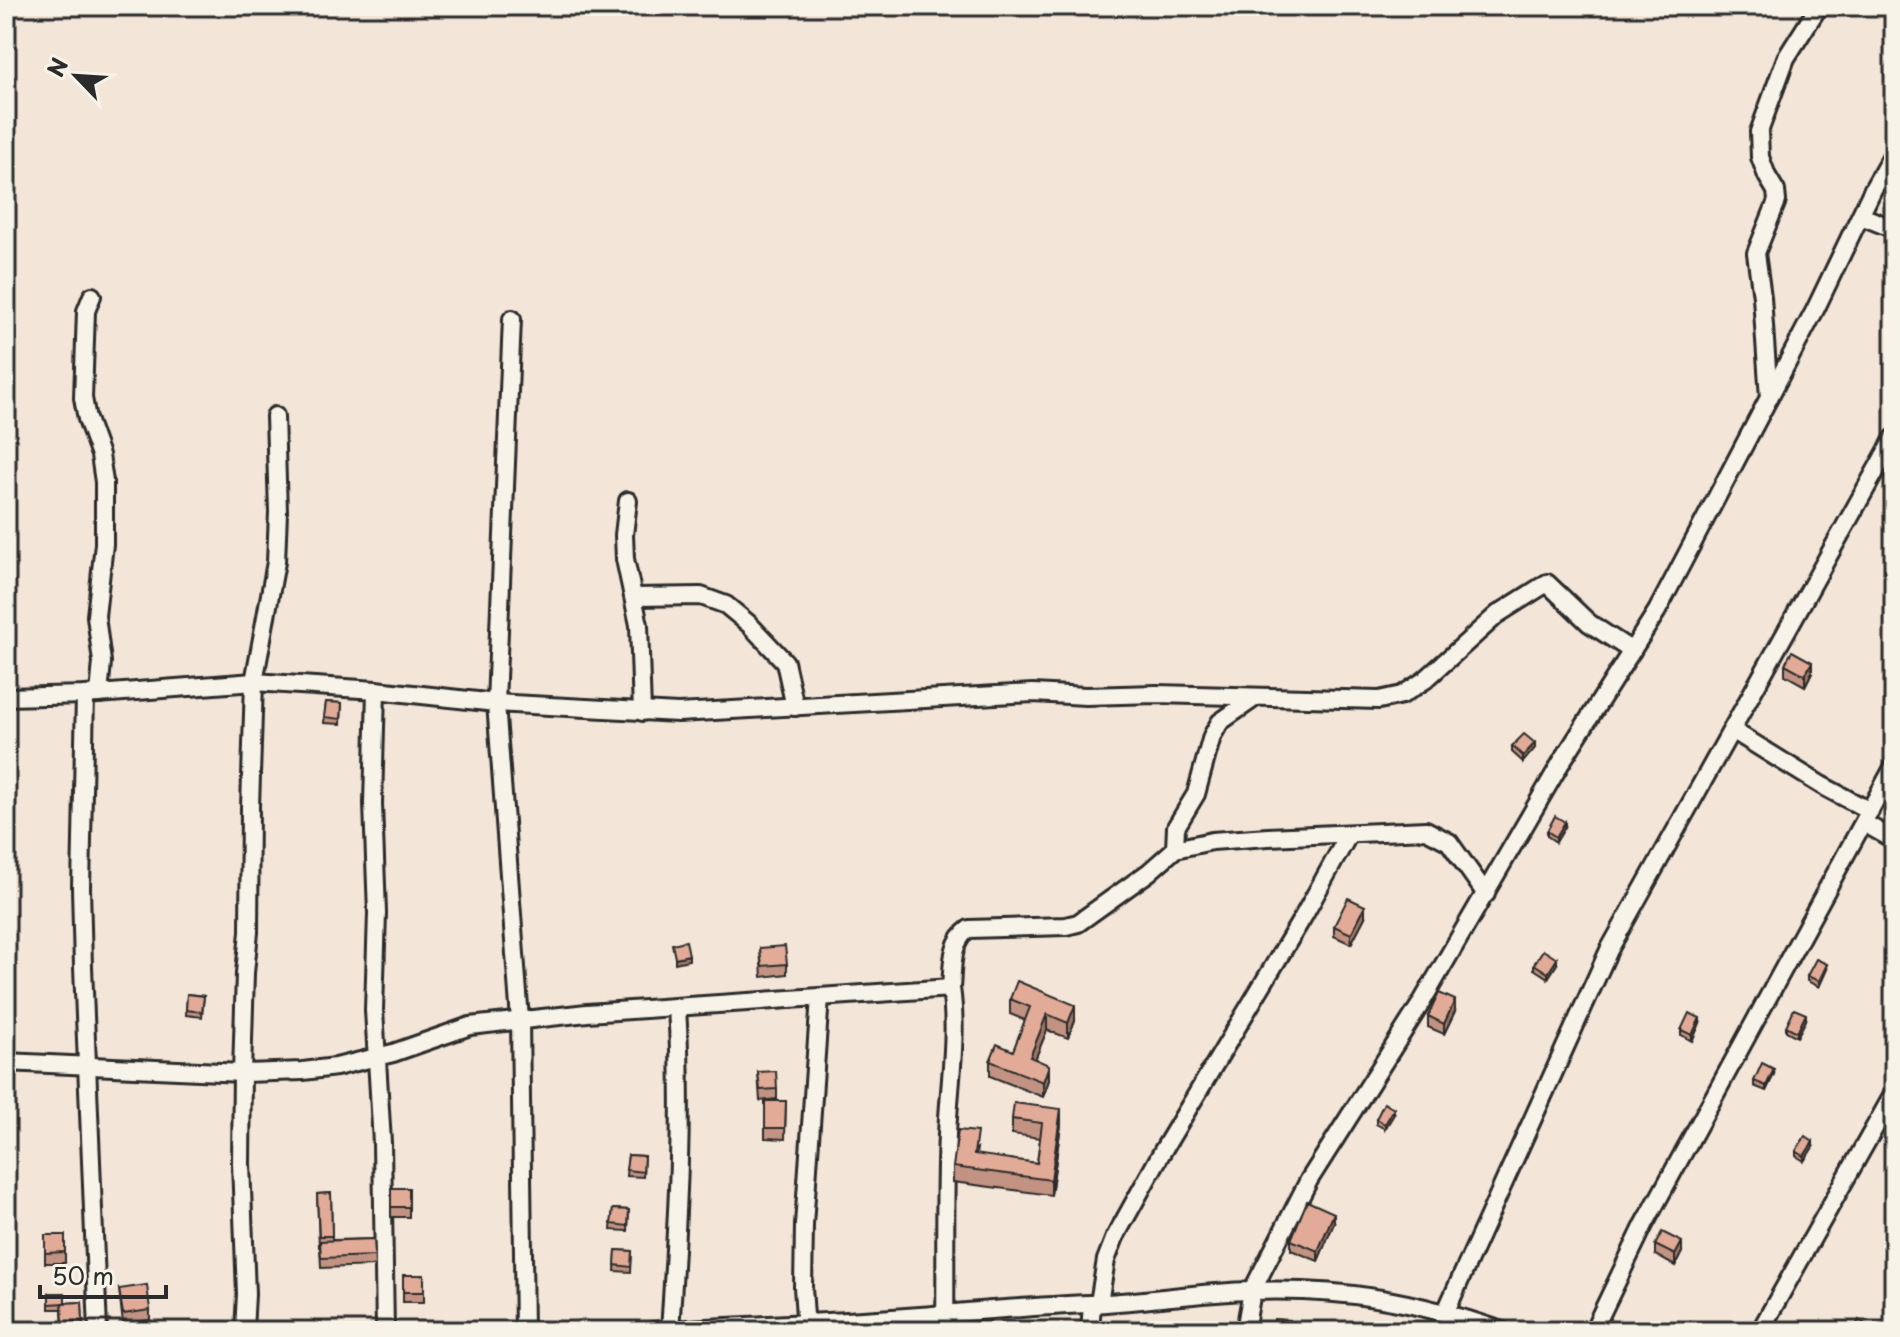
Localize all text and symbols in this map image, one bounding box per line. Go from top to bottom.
north arrow [36,36,116,116]
text: N [38,52,75,82]
scale bar [40,1249,166,1299]
text: 50 m [52,1257,114,1293]

